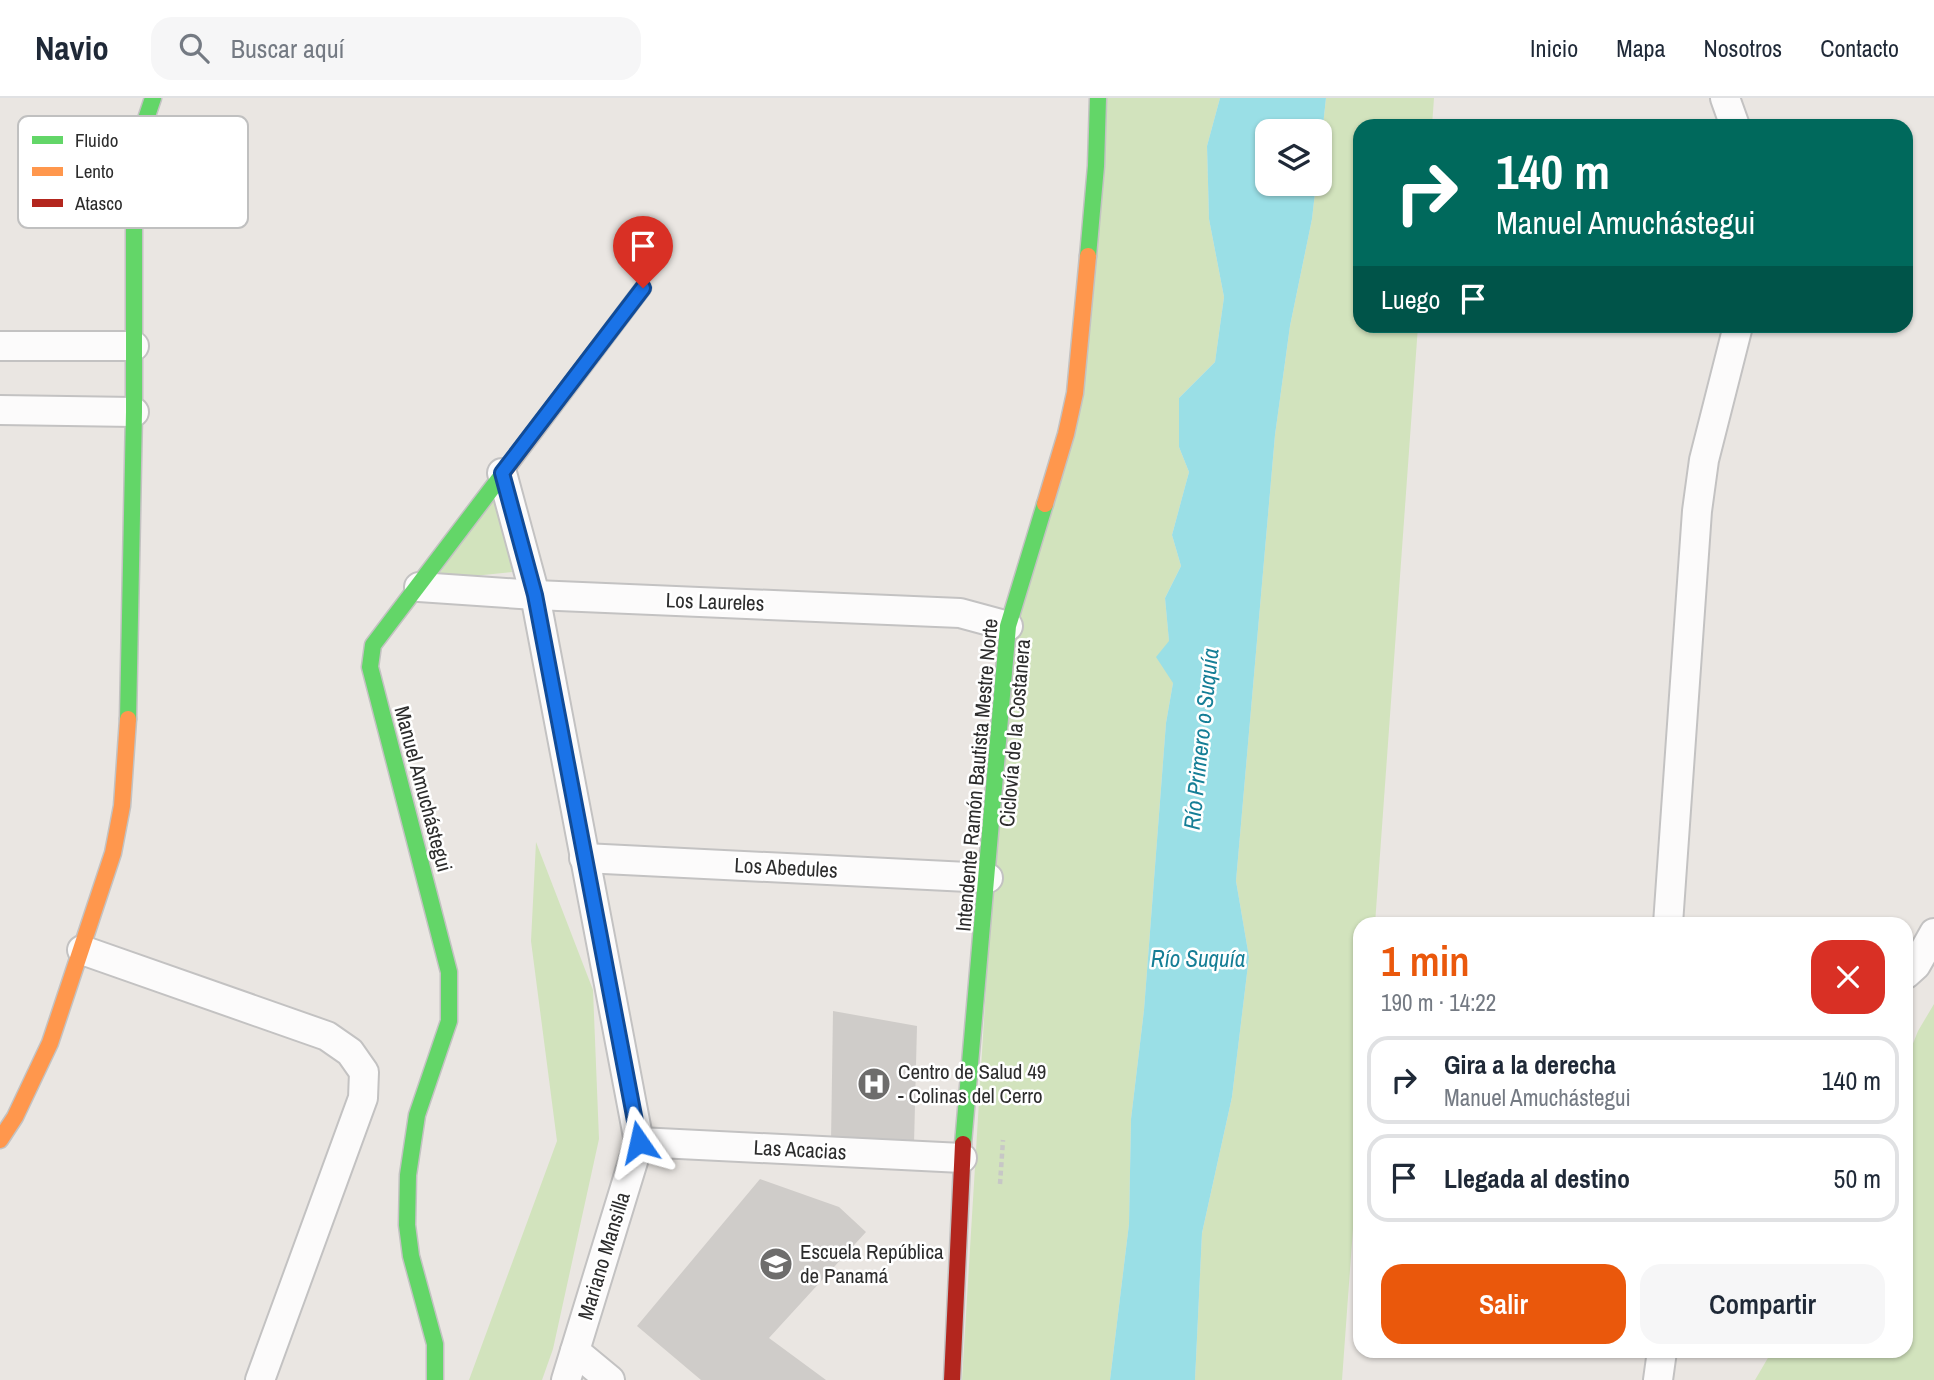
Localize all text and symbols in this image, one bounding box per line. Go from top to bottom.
search box [151,17,641,80]
text: Navio [35,26,109,70]
icon: search [175,29,213,67]
text: Buscar aquí [231,31,344,66]
text: Inicio [1530,32,1578,64]
text: Mapa [1616,32,1665,64]
text: Nosotros [1703,32,1782,64]
text: Contacto [1820,32,1899,64]
legend [18,116,248,228]
map controls [1255,119,1332,196]
button: layers [1255,119,1332,196]
text: Fluido [75,127,118,153]
text: 140 m [1496,138,1610,204]
icon: right [1381,147,1472,238]
text: Lento [75,158,114,184]
text: Atasco [74,190,123,216]
text: Manuel Amuchástegui [1496,201,1756,244]
pin [613,216,673,288]
icon: arrive [624,227,662,265]
icon: arrive [1454,280,1492,318]
text: Luego [1381,282,1440,317]
street label: Los Laureles [665,585,765,618]
street label: Intendente Ramón Bautista Mestre Norte [948,617,1005,933]
street label: Ciclovía de la Costanera [992,637,1037,828]
water label: Río Primero o Suquía [1176,647,1225,831]
street label: Manuel Amuchástegui [387,703,460,875]
street label: Los Abedules [734,850,838,885]
text: 1 min [1381,933,1470,989]
button: close [1811,940,1885,1014]
water label: Río Suquía [1151,943,1245,974]
text: 190 m · 14:22 [1381,987,1496,1018]
text: Gira a la derecha [1444,1047,1616,1082]
place label: Centro de Salud 49 - Colinas del Cerro [898,1057,1046,1110]
icon: right [1385,1061,1423,1099]
text: 140 m [1822,1063,1881,1098]
hospital icon: Centro de Salud 49 - Colinas del Cerro [855,1065,893,1103]
text: Manuel Amuchástegui [1444,1082,1631,1113]
position arrow [602,1105,676,1179]
street label: Las Acacias [753,1133,847,1166]
icon: arrive [1385,1159,1423,1197]
text: Llegada al destino [1444,1161,1630,1196]
text: 50 m [1834,1161,1881,1196]
street label: Mariano Mansilla [570,1188,637,1323]
place label: Escuela República de Panamá [800,1237,944,1290]
school or university icon: Escuela República de Panamá [757,1245,795,1283]
button: Salir [1381,1264,1626,1344]
button: Compartir [1640,1264,1885,1344]

